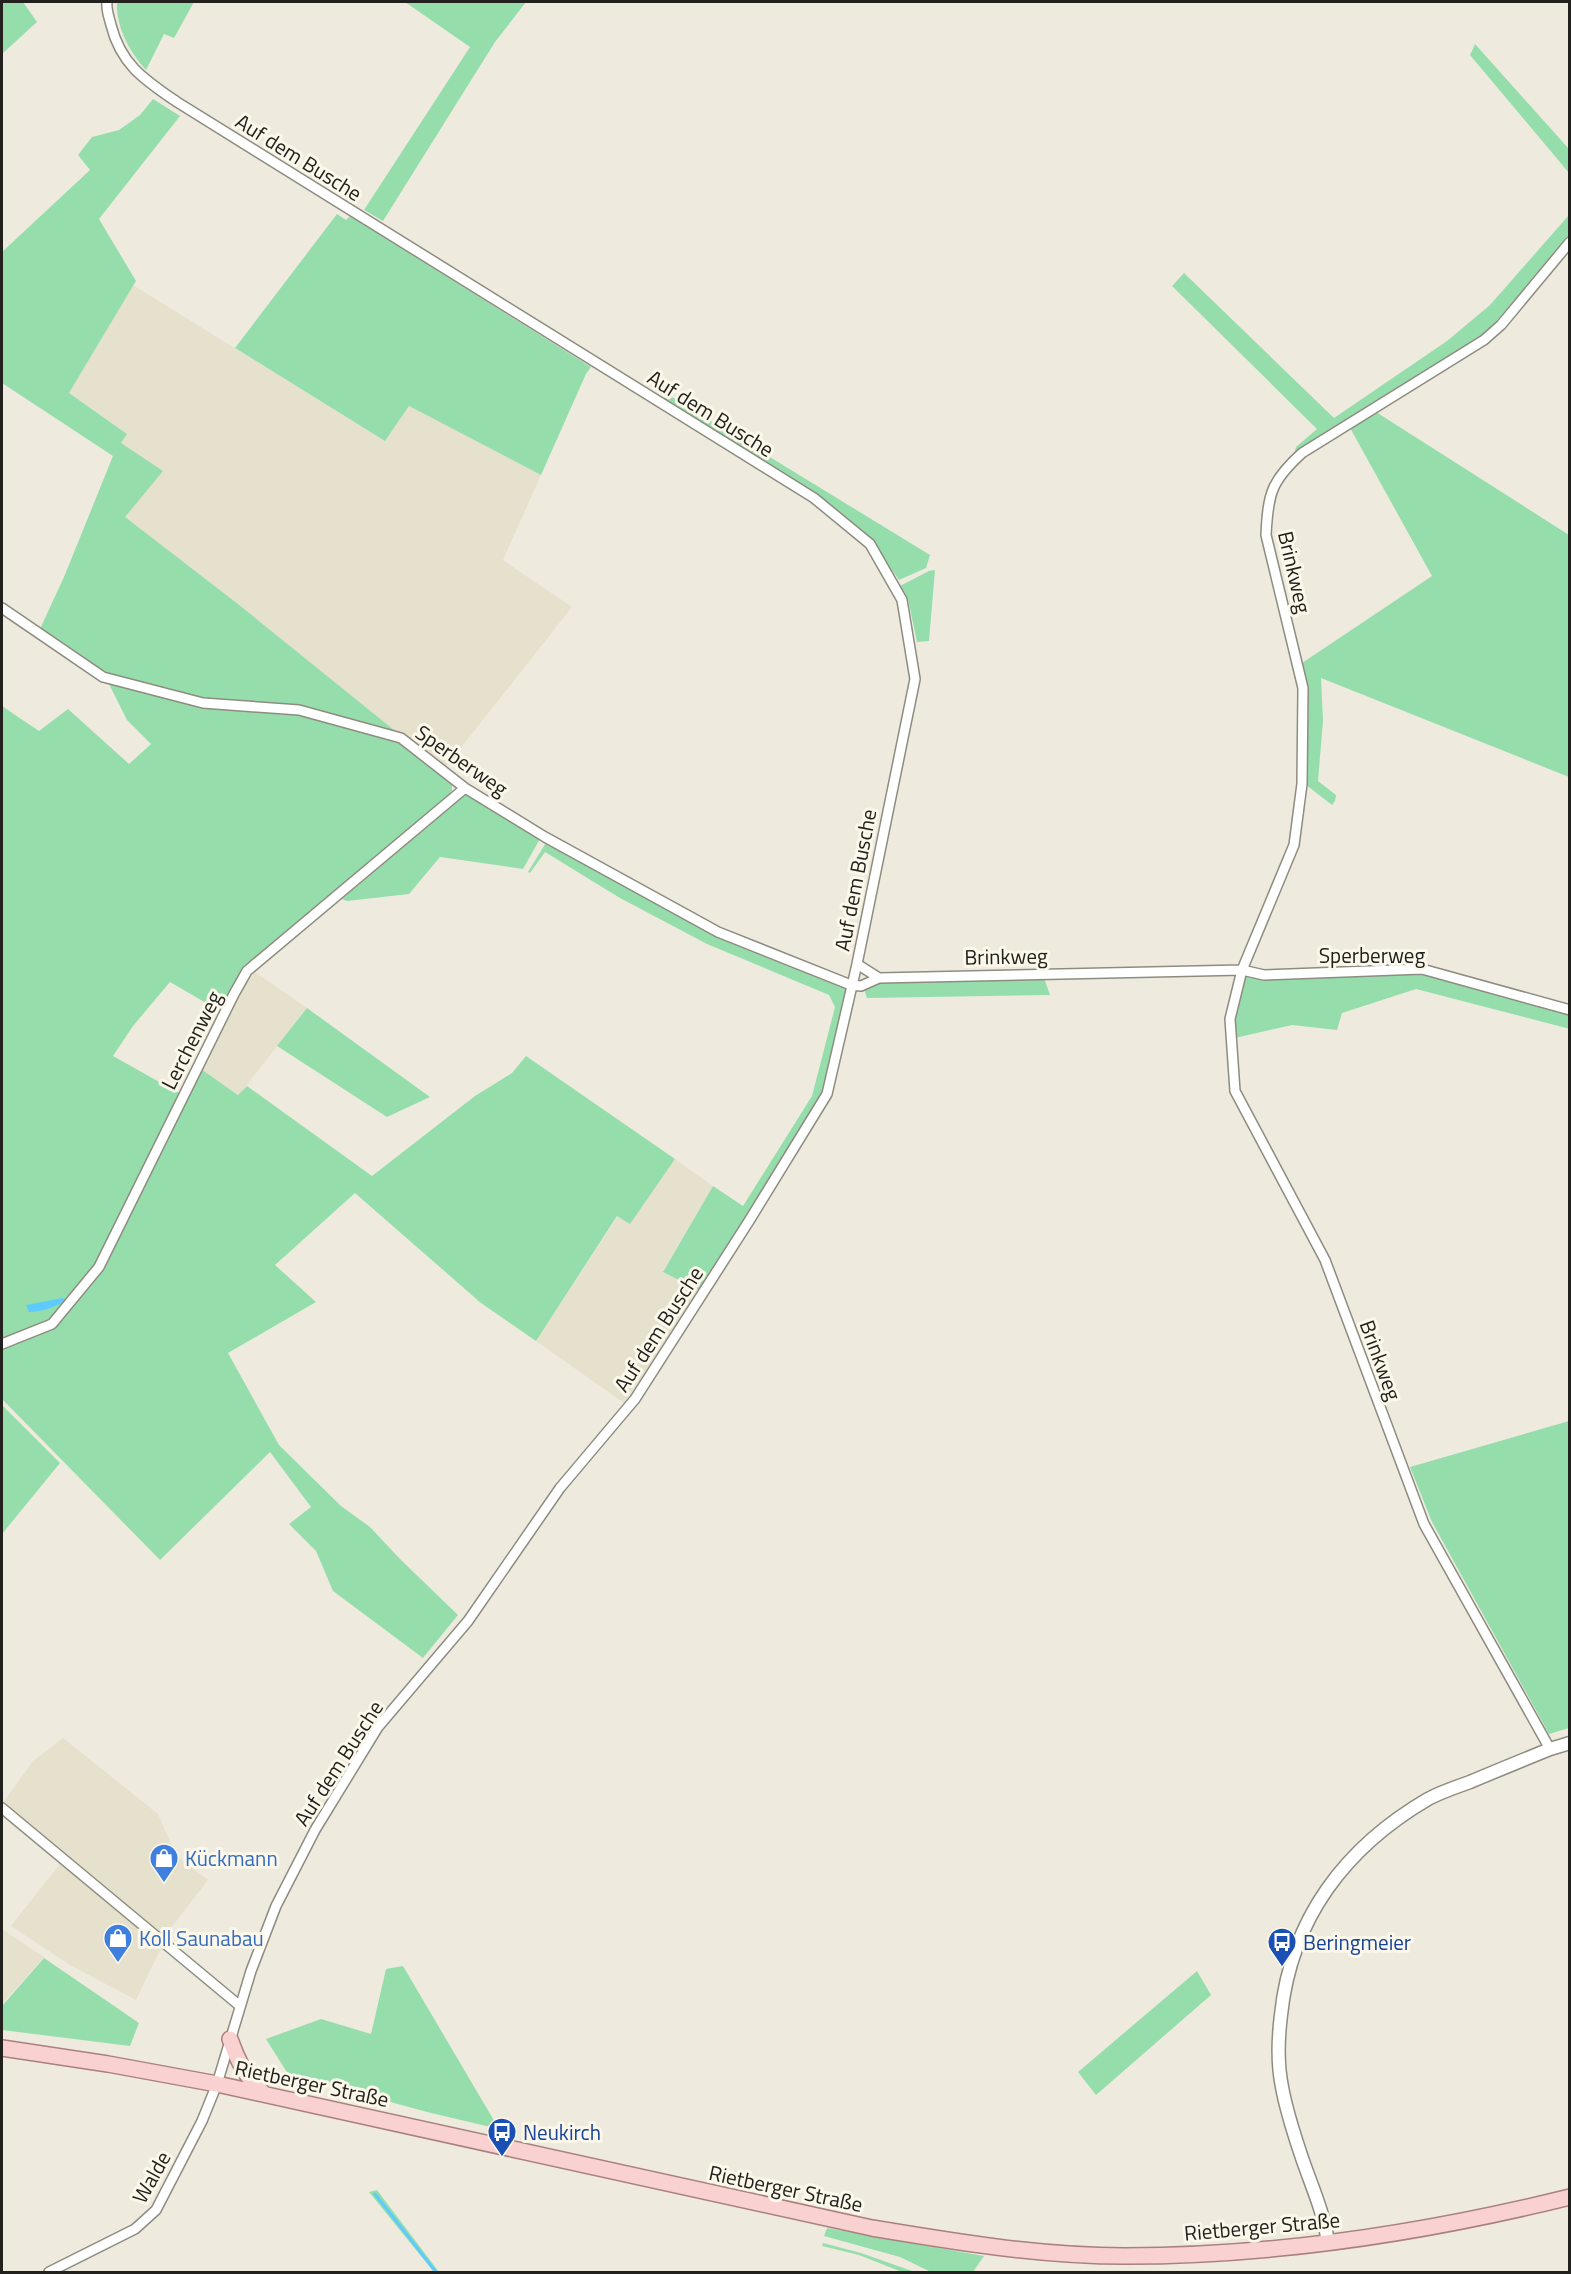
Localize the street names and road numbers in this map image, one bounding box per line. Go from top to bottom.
street label: Auf dem Busche [229,105,369,209]
street label: Auf dem Busche [641,361,781,465]
street label: Brinkweg [1270,528,1320,616]
street label: Sperberweg [409,716,515,804]
street label: Auf dem Busche [826,806,884,954]
street label: Brinkweg [964,939,1048,973]
street label: Sperberweg [1319,939,1425,971]
street label: Lerchenweg [152,985,230,1095]
street label: Auf dem Busche [605,1260,711,1398]
street label: Brinkweg [1352,1315,1410,1405]
street label: Auf dem Busche [285,1694,391,1832]
street label: Rietberger Straße [232,2051,392,2115]
street label: Walde [124,2145,178,2209]
street label: Rietberger Straße [706,2156,866,2220]
street label: Rietberger Straße [1183,2203,1341,2249]

